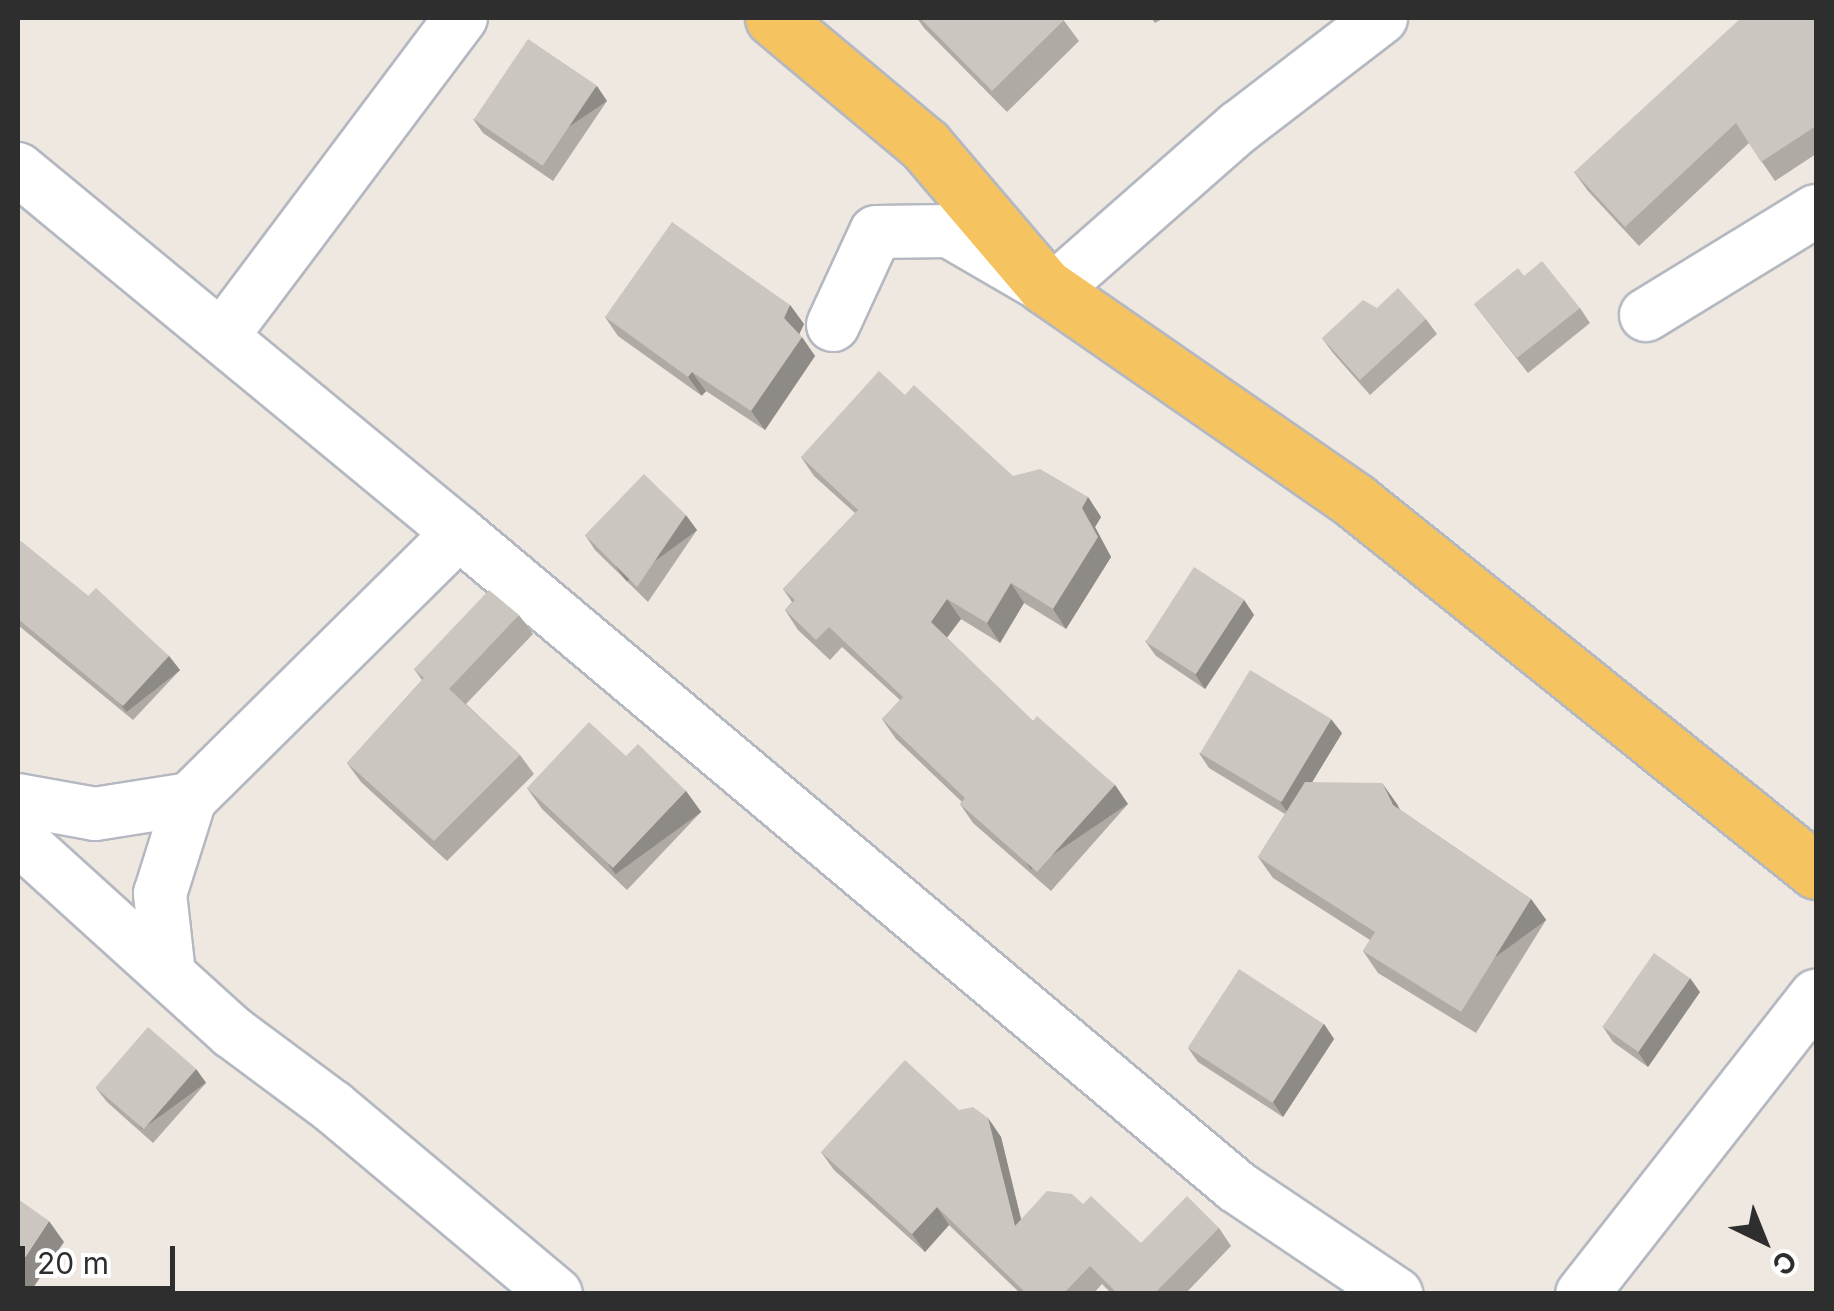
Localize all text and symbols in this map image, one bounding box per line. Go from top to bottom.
north arrow [1714,1191,1814,1291]
scale bar [25,1226,180,1288]
text: С [1765,1243,1804,1282]
text: 20 m [37,1245,109,1281]

